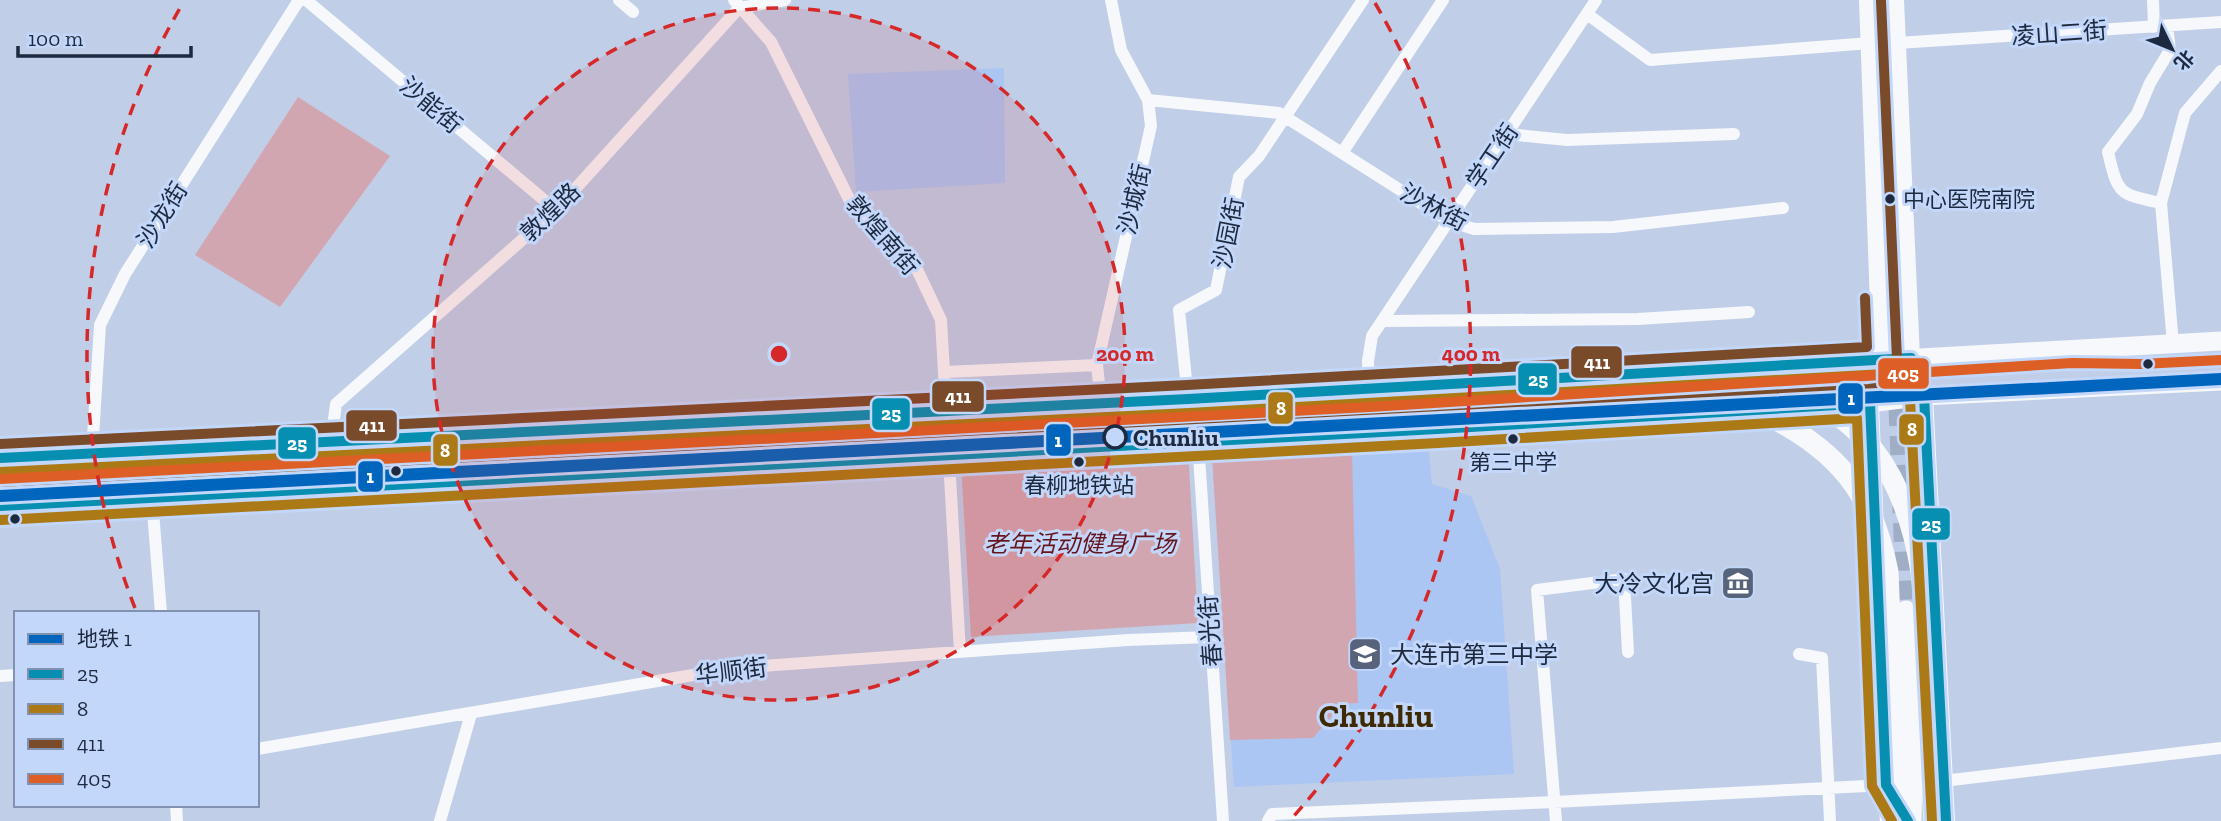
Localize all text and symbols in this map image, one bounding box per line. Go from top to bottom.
scale bar [18,14,191,58]
north arrow [2137,14,2207,84]
street label: 凌山二街 [2010,15,2108,51]
text: 100 m [28,26,83,51]
text: 北 [2169,45,2199,75]
street label: 沙能街 [394,71,468,139]
street label: 学工街 [1460,118,1524,194]
street label: 沙城街 [1112,161,1156,237]
street label: 沙龙街 [131,177,193,253]
street label: 敦煌路 [514,177,586,247]
street label: 沙林街 [1395,177,1473,237]
place label: 中心医院南院 [1903,186,2035,213]
street label: 敦煌南街 [841,189,925,281]
marker: 中心医院南院 [1883,192,1897,206]
street label: 沙园街 [1207,195,1249,271]
text: 200 m [1096,341,1154,366]
text: 400 m [1442,341,1501,366]
centre of rings [767,342,791,366]
line badge: 411 [1570,345,1623,379]
text: 411 [1584,351,1610,374]
line badge: 405 [1877,357,1930,390]
unlabelled marker [2141,357,2155,371]
line badge: 25 [1517,362,1558,396]
text: 405 [1887,362,1919,385]
text: 25 [1528,368,1548,391]
line badge: 411 [931,380,985,413]
line badge: 1 [1837,382,1864,415]
text: 411 [945,385,971,408]
text: 1 [1847,387,1855,410]
line badge: 8 [1267,391,1294,425]
line badge: 25 [871,397,911,431]
text: 8 [1276,397,1286,420]
text: 25 [881,402,901,425]
line badge: 411 [345,409,398,442]
line badge: 8 [1898,413,1925,446]
text: 411 [359,414,385,437]
text: 8 [1907,418,1917,441]
line badge: 1 [1045,423,1072,457]
place label: Chunliu [1133,423,1219,452]
marker: Chunliu [1103,425,1127,449]
line badge: 25 [277,426,317,460]
text: 1 [1054,429,1062,452]
text: 25 [287,432,307,455]
marker: 第三中学 [1506,432,1520,446]
line badge: 8 [432,433,459,467]
text: 8 [440,439,450,462]
place label: 第三中学 [1469,449,1557,476]
marker: 春柳地铁站 [1072,455,1086,469]
line badge: 1 [357,460,384,493]
unlabelled marker [389,464,403,478]
text: 1 [366,465,374,488]
place label: 春柳地铁站 [1024,472,1134,499]
line badge: 25 [1911,507,1951,541]
unlabelled marker [8,512,22,526]
text: 25 [1921,513,1941,536]
park label: 老年活动健身广场 [984,529,1178,558]
museum icon: 大冷文化宫 [1719,564,1757,602]
place label: 大冷文化宫 [1594,569,1714,598]
street label: 春光街 [1193,594,1227,668]
legend [14,611,259,807]
text: 地铁 1 [77,626,132,651]
school or university icon: 大连市第三中学 [1346,635,1384,673]
place label: 大连市第三中学 [1390,640,1558,669]
street label: 华顺街 [694,652,768,690]
text: 25 [77,661,99,686]
text: 8 [77,696,88,721]
district label: Chunliu [1319,697,1433,735]
text: 411 [77,731,105,756]
text: 405 [77,766,111,791]

